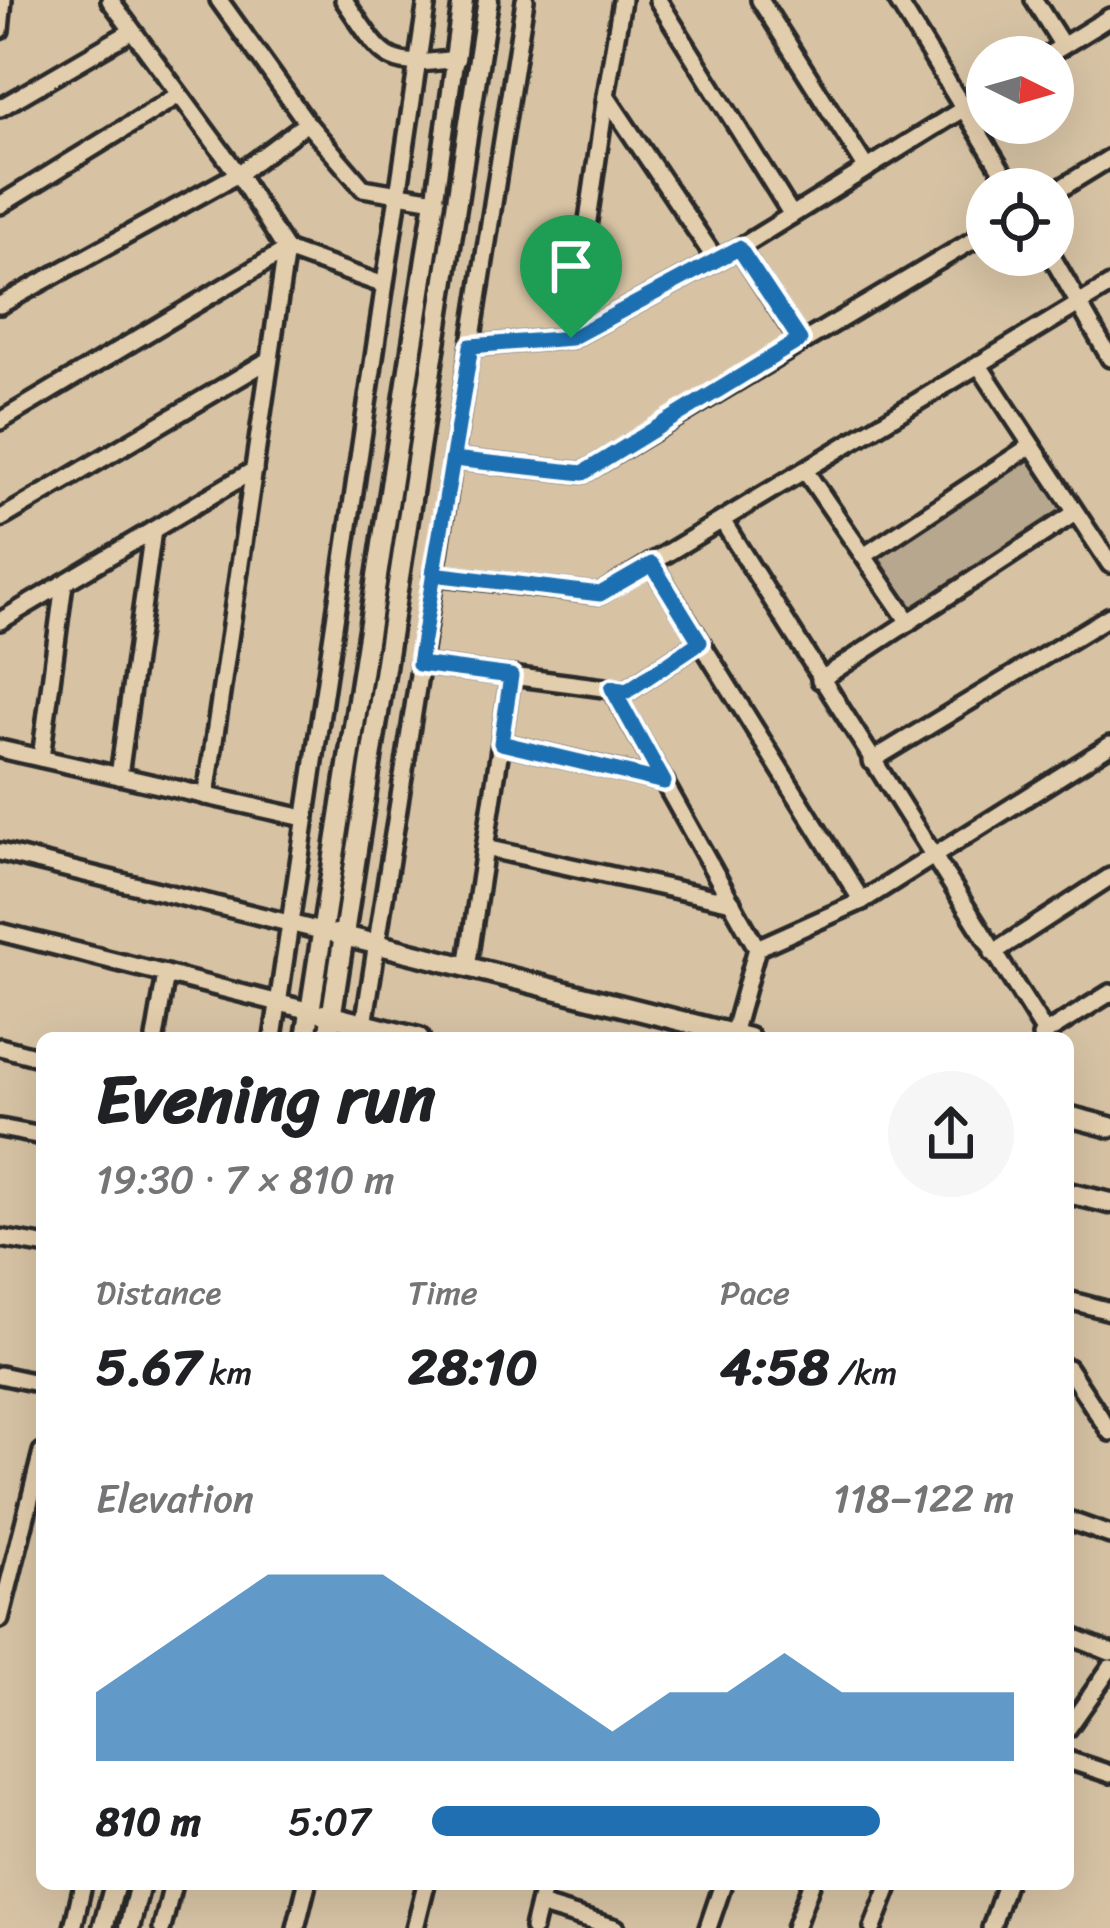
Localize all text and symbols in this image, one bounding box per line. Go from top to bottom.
north arrow [966,36,1074,144]
map controls [966,36,1074,276]
button: locate [966,168,1074,276]
pin [520,215,622,338]
icon: arrive [538,233,604,299]
text: Evening run [96,1041,436,1158]
button: share [888,1071,1014,1197]
text: 19:30 · 7 × 810 m [96,1145,394,1214]
text: Distance [96,1264,221,1322]
text: Time [408,1264,478,1322]
text: Pace [720,1264,790,1322]
text: 5.67 [96,1322,201,1412]
text: 28:10 [408,1322,538,1412]
text: 4:58 [720,1322,829,1412]
text: km [201,1344,252,1402]
text: /km [829,1344,897,1402]
text: Elevation [96,1464,254,1533]
text: 118–122 m [833,1464,1014,1533]
text: 810 m [96,1787,201,1856]
text: 5:07 [288,1787,371,1856]

